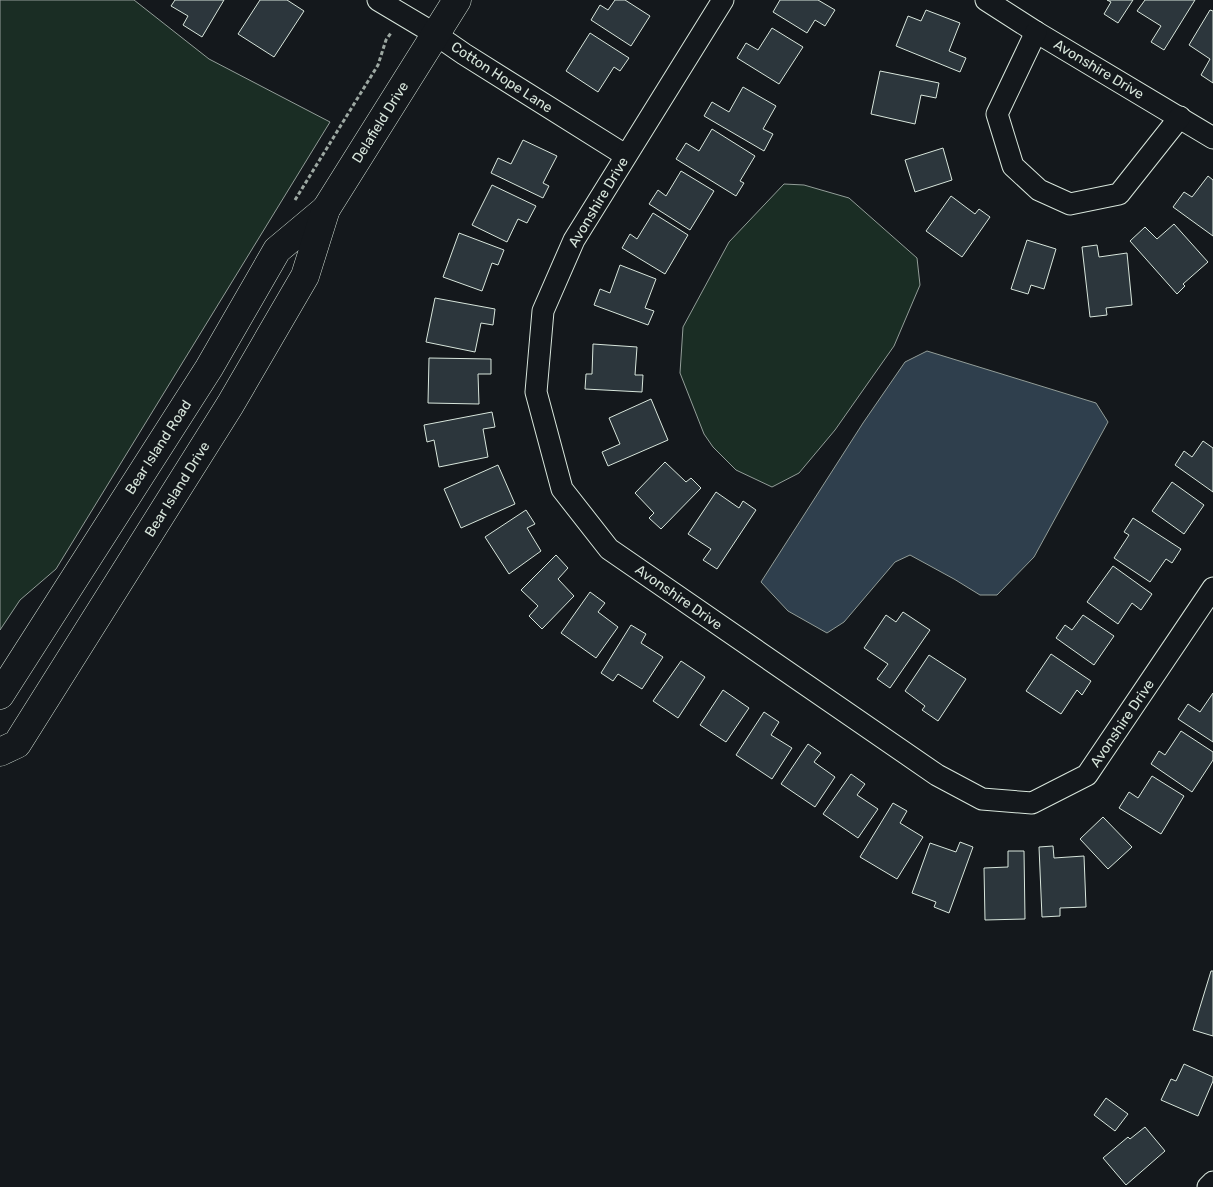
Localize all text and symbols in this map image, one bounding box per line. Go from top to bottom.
street label: Avonshire Drive [1051,36,1147,103]
street label: Cotton Hope Lane [448,38,556,117]
street label: Delafield Drive [349,78,412,166]
street label: Avonshire Drive [565,154,632,250]
street label: Bear Island Road [122,397,195,498]
street label: Bear Island Drive [141,438,214,540]
street label: Avonshire Drive [632,561,726,634]
street label: Avonshire Drive [1087,676,1158,770]

